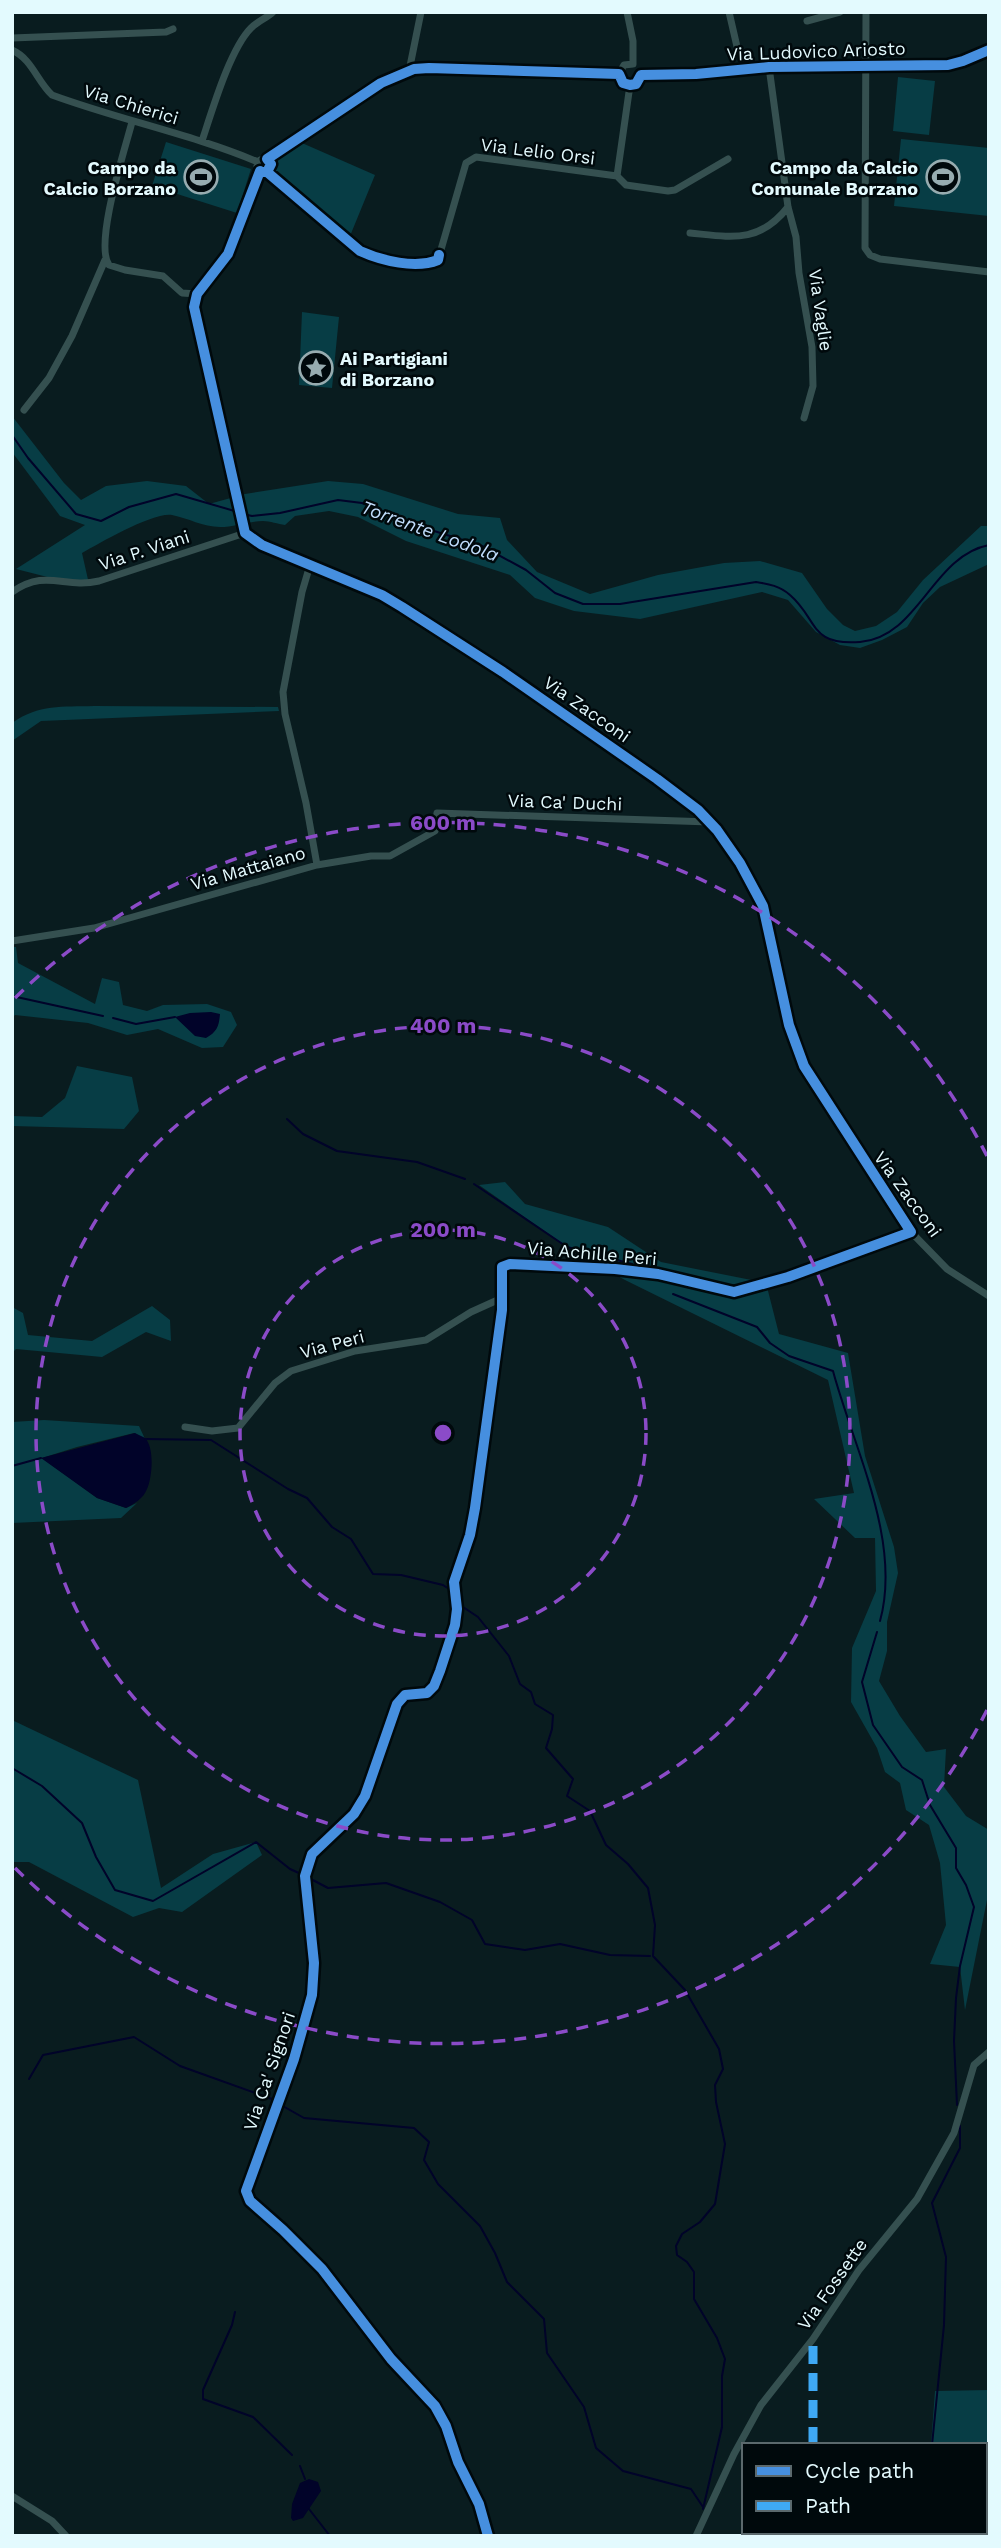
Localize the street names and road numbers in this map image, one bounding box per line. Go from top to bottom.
street label: Via Ludovico Ariosto [726,37,906,65]
street label: Via Chierici [81,80,181,128]
street label: Via Lelio Orsi [480,134,596,168]
street label: Via Vaglie [805,268,837,352]
street label: Via P. Viani [96,525,192,575]
street label: Via Zacconi [540,671,634,747]
street label: Via Ca' Duchi [507,790,623,814]
street label: Via Mattaiano [188,842,308,894]
street label: Via Zacconi [870,1147,946,1241]
street label: Via Achille Peri [526,1237,658,1269]
street label: Via Peri [298,1325,366,1363]
street label: Via Ca' Signori [239,2009,299,2133]
street label: Via Fossette [793,2234,871,2334]

